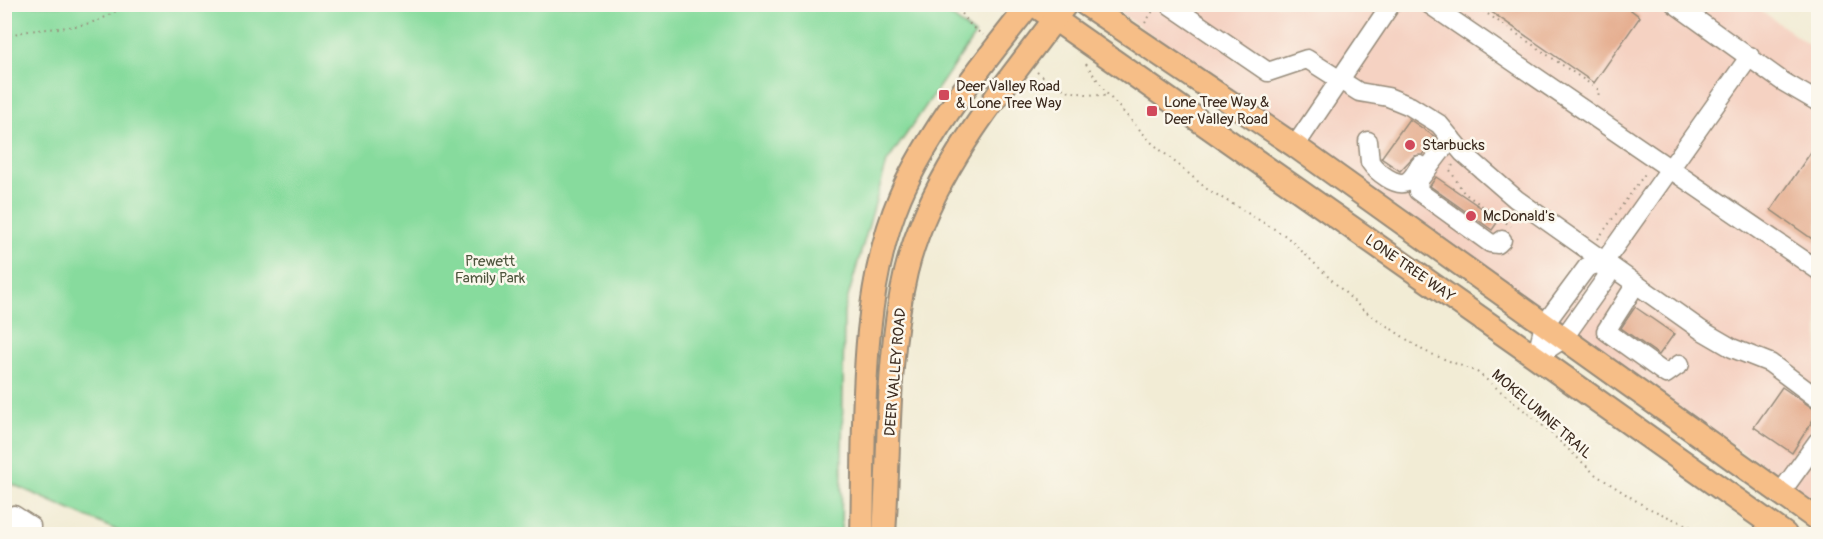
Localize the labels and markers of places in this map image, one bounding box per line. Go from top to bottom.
place label: Deer Valley Road & Lone Tree Way [956,77,1062,113]
marker: Deer Valley Road & Lone Tree Way [937,88,951,102]
place label: Lone Tree Way & Deer Valley Road [1164,93,1269,129]
marker: Lone Tree Way & Deer Valley Road [1145,104,1159,118]
place label: Starbucks [1422,136,1485,155]
marker: Starbucks [1403,138,1417,152]
place label: McDonald's [1483,207,1555,226]
marker: McDonald's [1464,209,1478,223]

